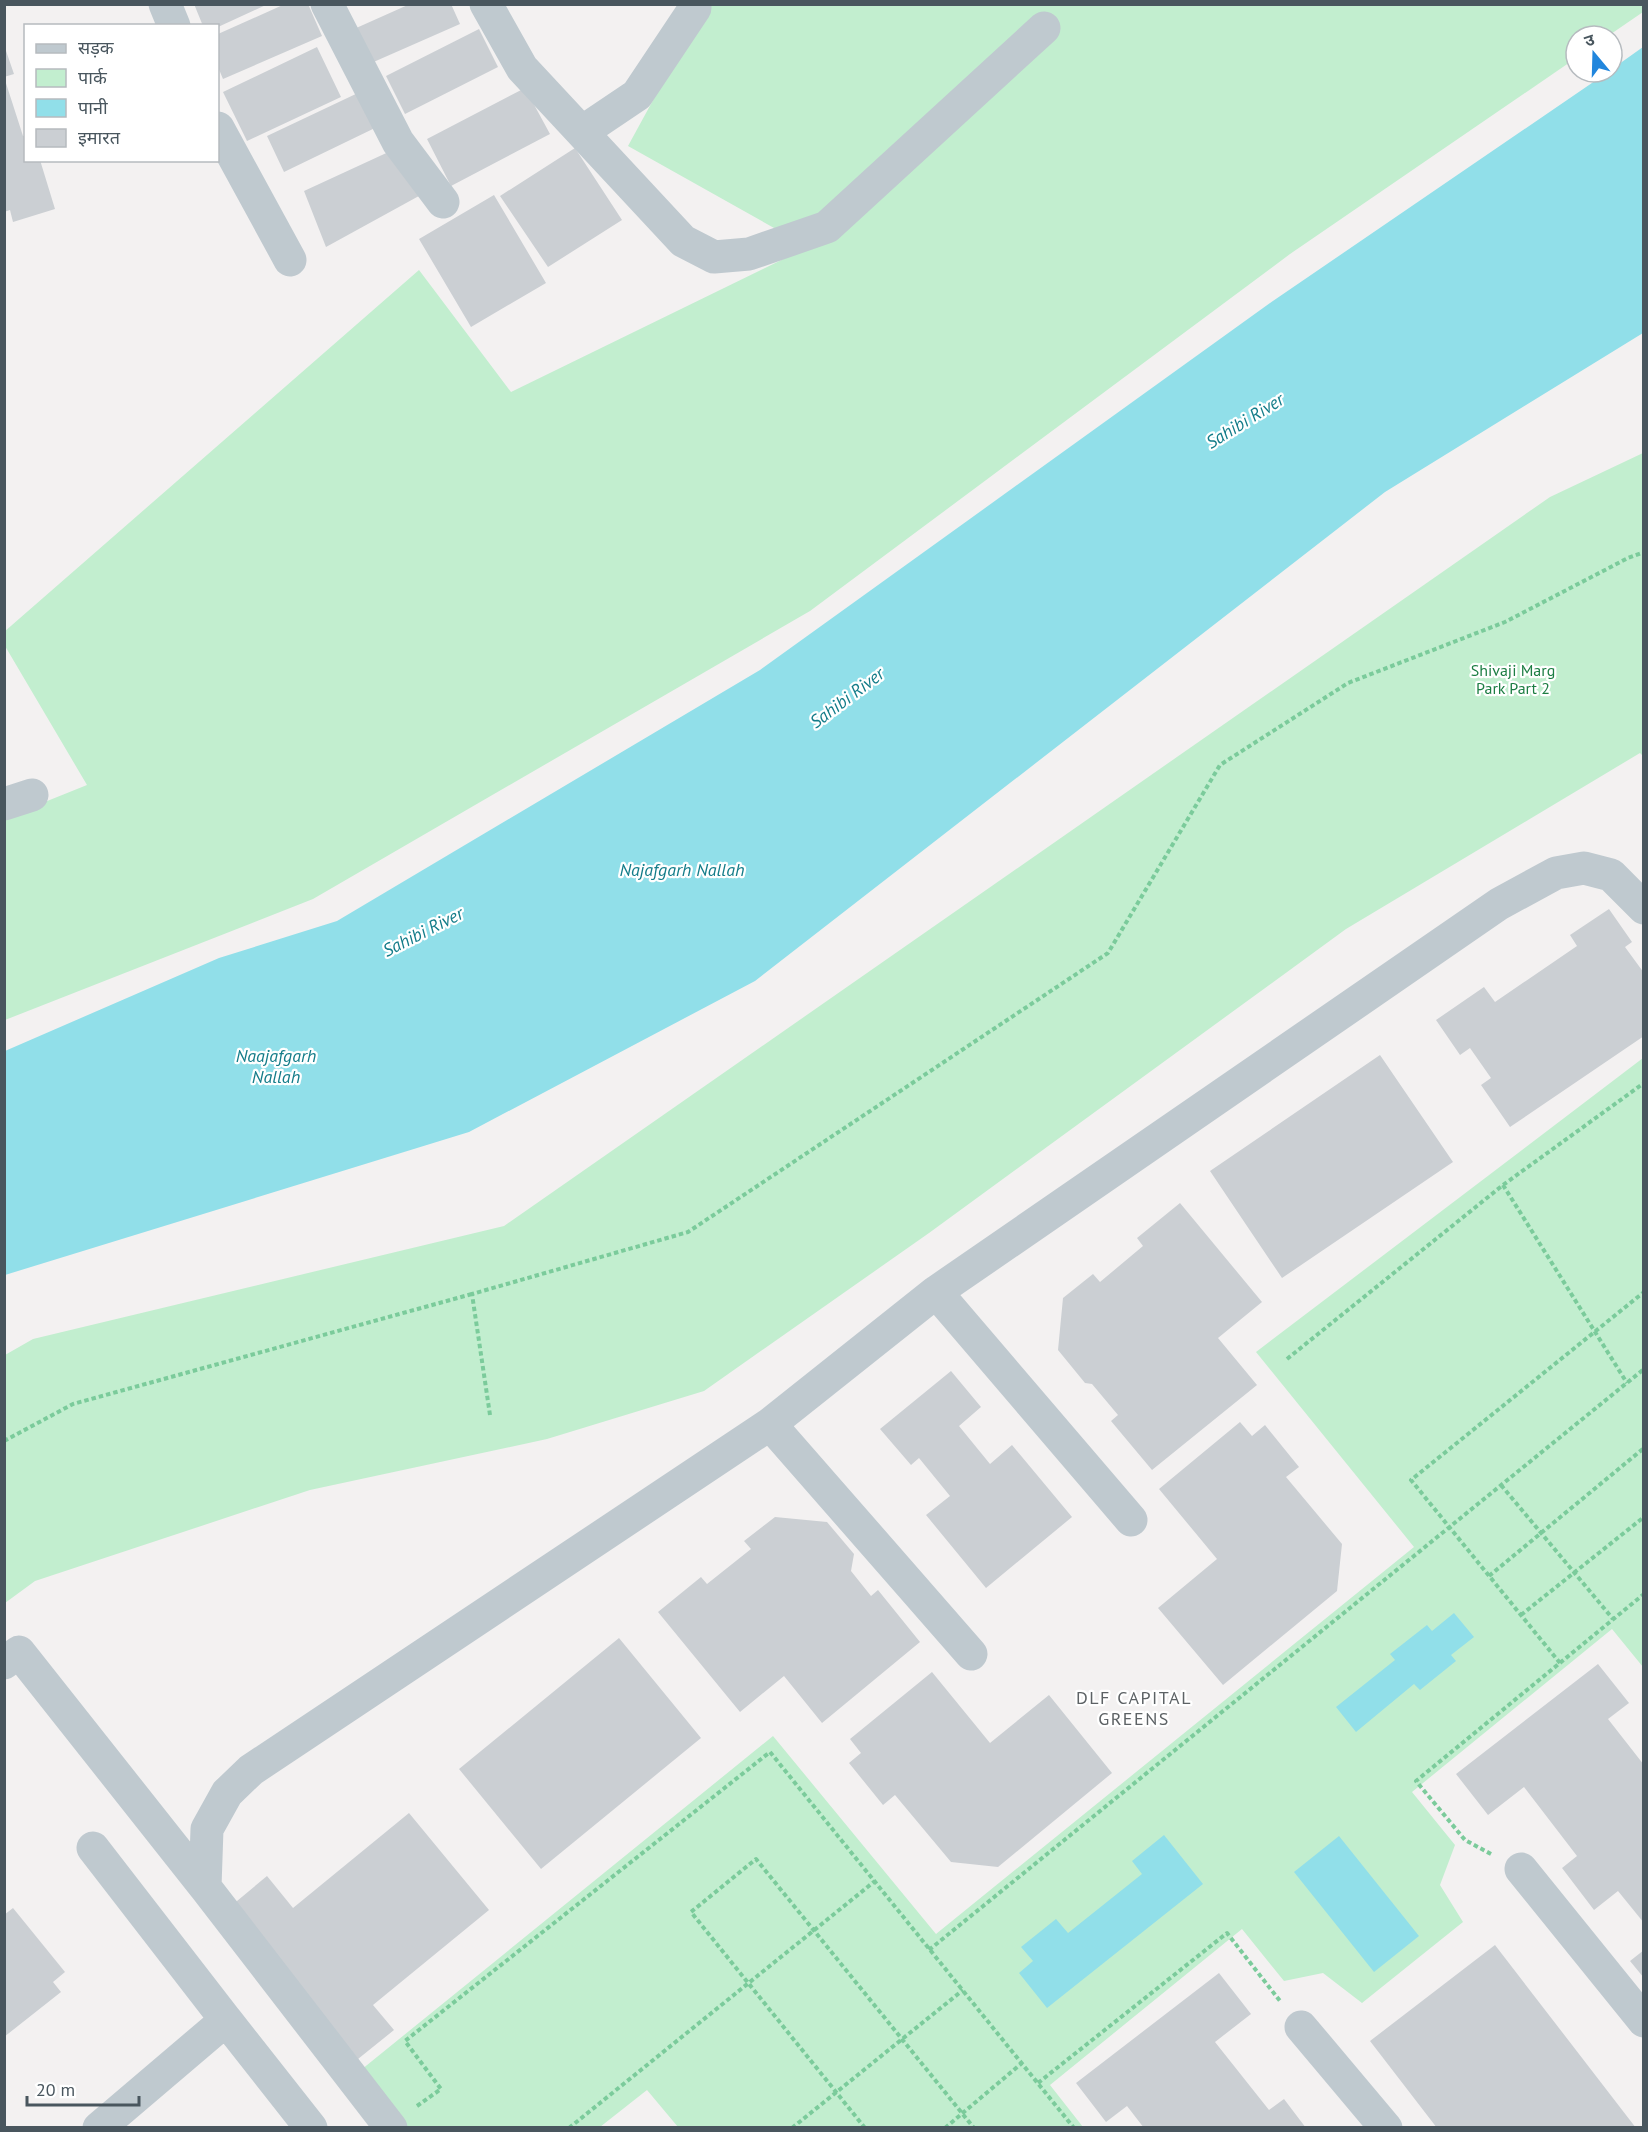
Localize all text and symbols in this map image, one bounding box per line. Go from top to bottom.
legend [24,24,219,162]
north arrow [1564,24,1624,84]
text: उ [1581,29,1597,51]
text: सड़क [78,36,115,59]
text: पार्क [78,66,108,89]
text: पानी [78,96,108,119]
text: इमारत [78,126,121,149]
water label: Sahibi River [1202,387,1289,453]
park label: Shivaji Marg Park Part 2 [1471,660,1555,698]
water label: Sahibi River [805,661,889,733]
water label: Najafgarh Nallah [619,858,745,881]
water label: Sahibi River [379,901,468,962]
water label: Naajafgarh Nallah [236,1044,316,1088]
district label: DLF CAPITAL GREENS [1076,1686,1192,1730]
scale bar [27,2069,140,2107]
text: 20 m [36,2078,75,2101]

